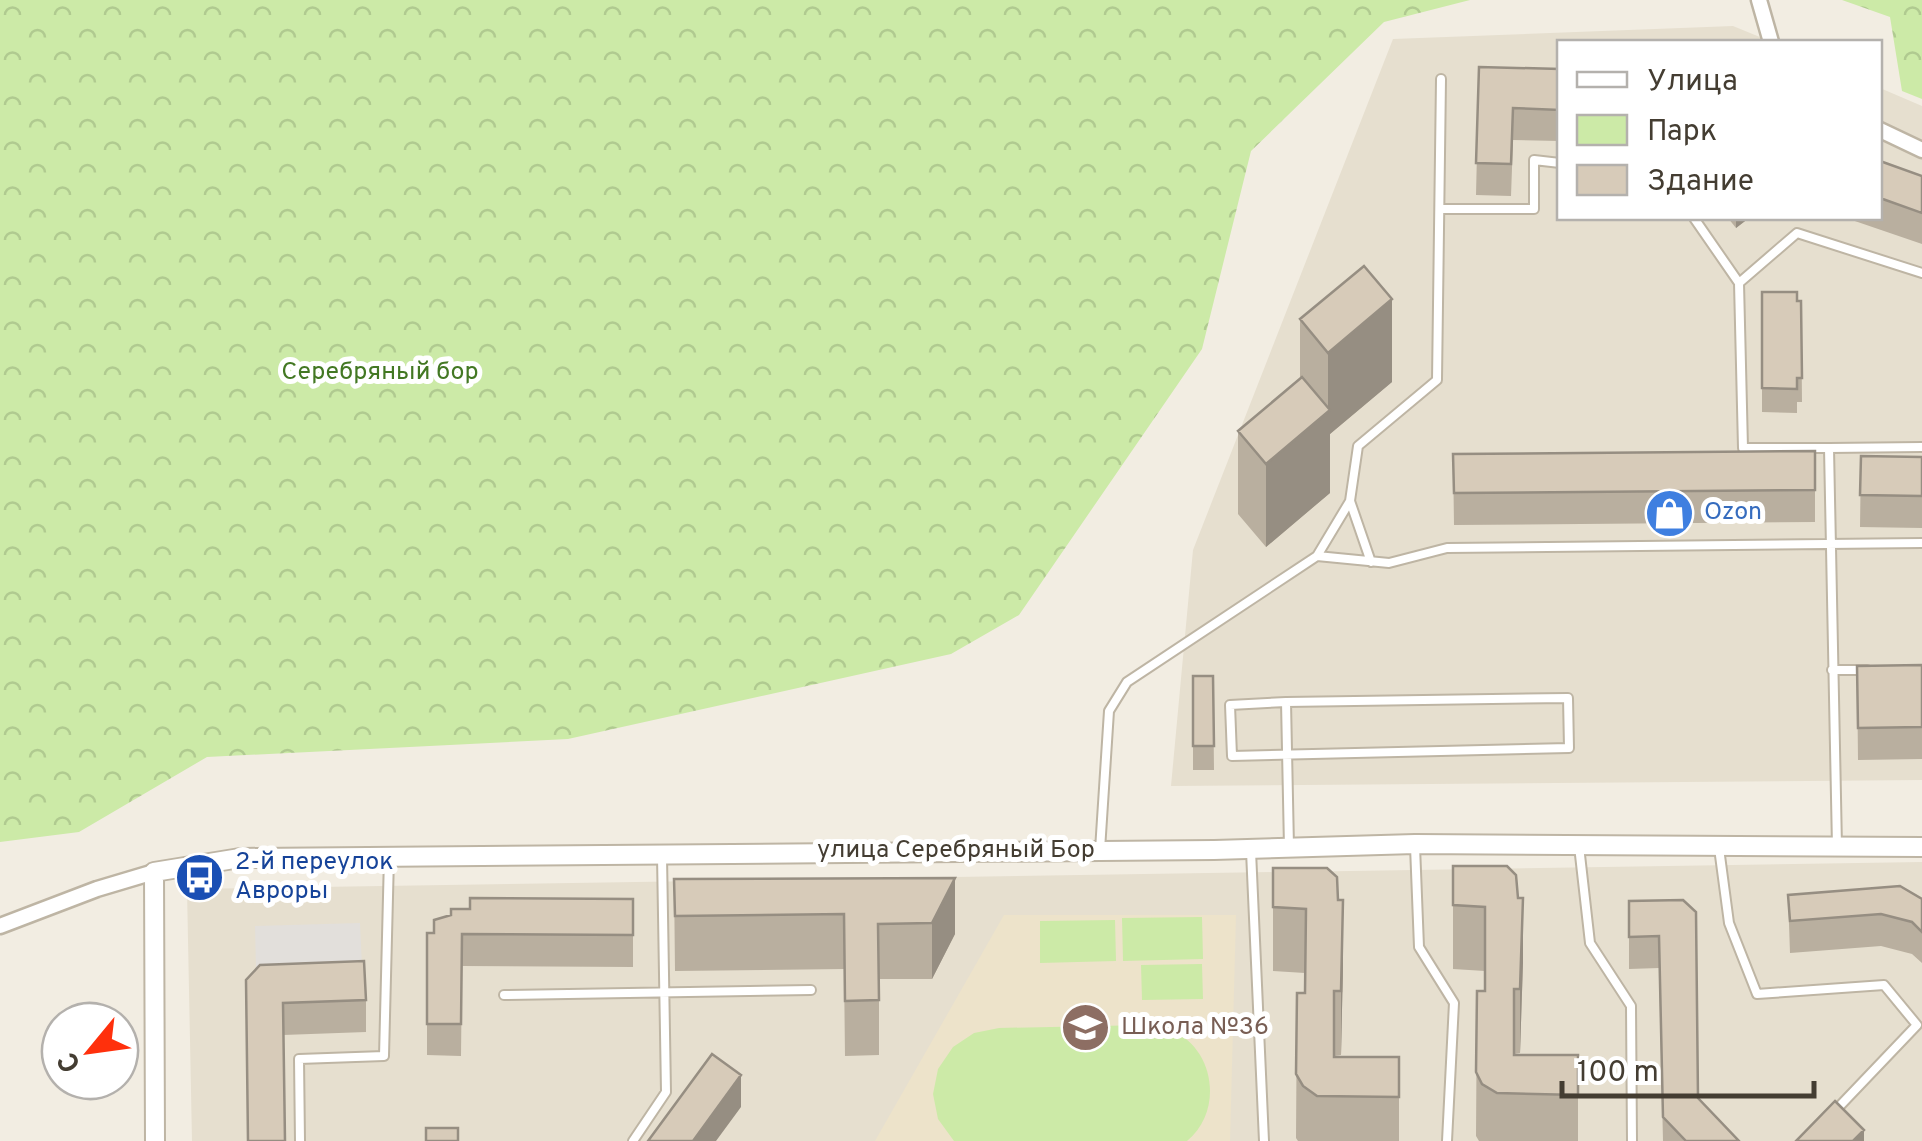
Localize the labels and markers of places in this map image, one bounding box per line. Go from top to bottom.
shop icon: Ozon [1643,487,1695,539]
place label: Ozon [1704,497,1762,529]
place label: 2-й переулок Авроры [235,847,394,908]
bus stop icon: 2-й переулок Авроры [174,851,226,903]
school or university icon: Школа №36 [1060,1002,1112,1054]
place label: Школа №36 [1121,1012,1269,1044]

